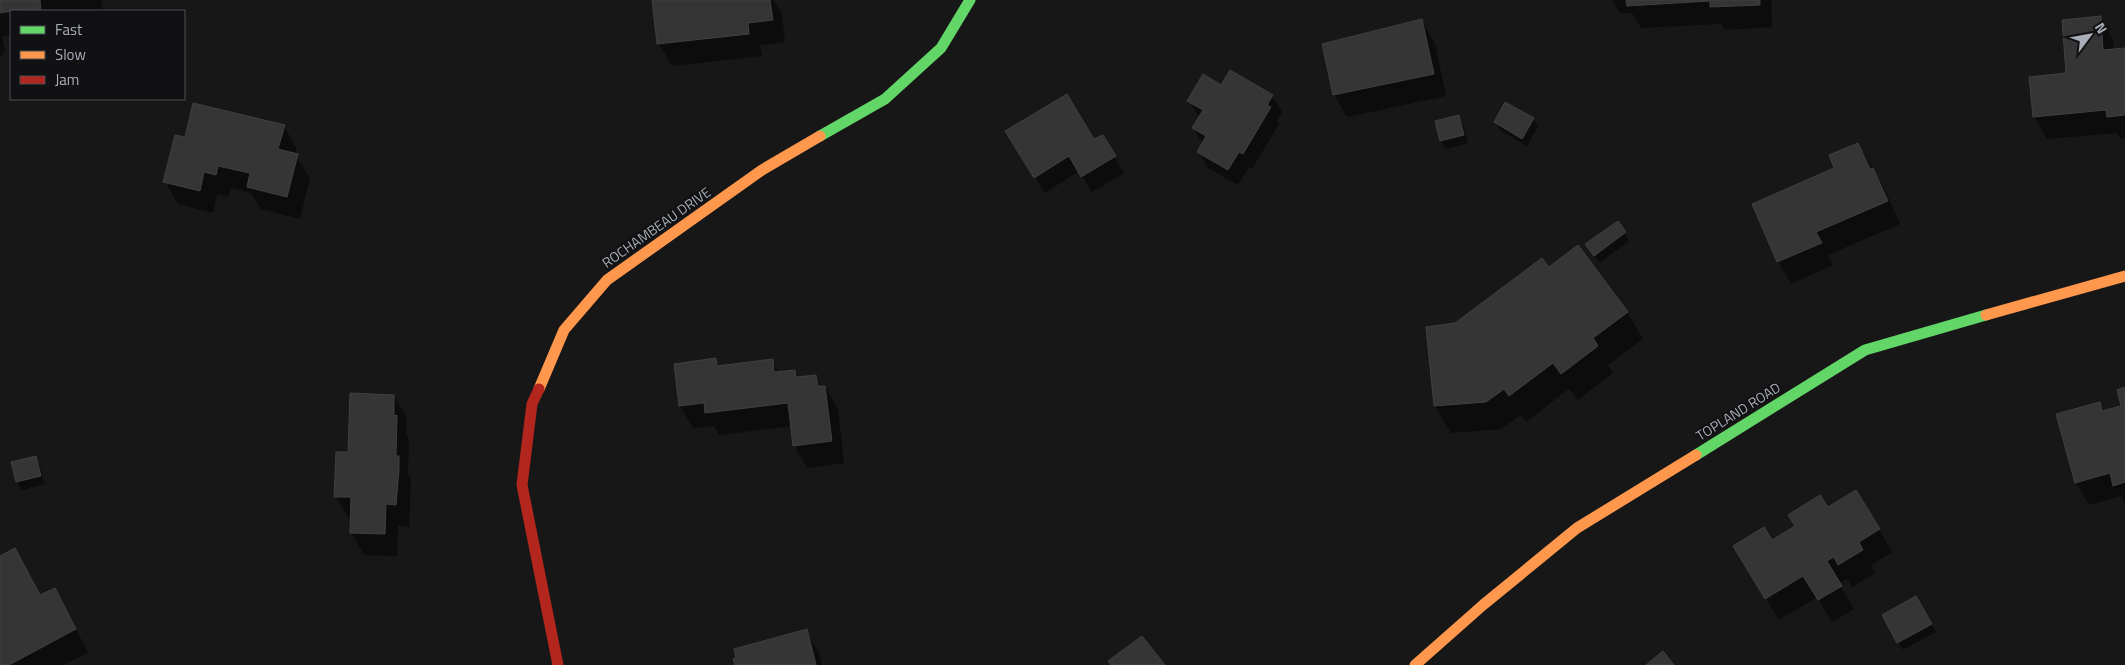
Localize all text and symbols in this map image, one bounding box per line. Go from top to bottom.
legend [10,10,185,100]
north arrow [2065,10,2115,60]
text: Fast [55,18,83,41]
text: N [2090,18,2113,38]
text: Slow [55,43,86,66]
text: Jam [55,68,79,91]
street label: ROCHAMBEAU DRIVE [597,181,715,273]
street label: TOPLAND ROAD [1692,377,1784,445]

